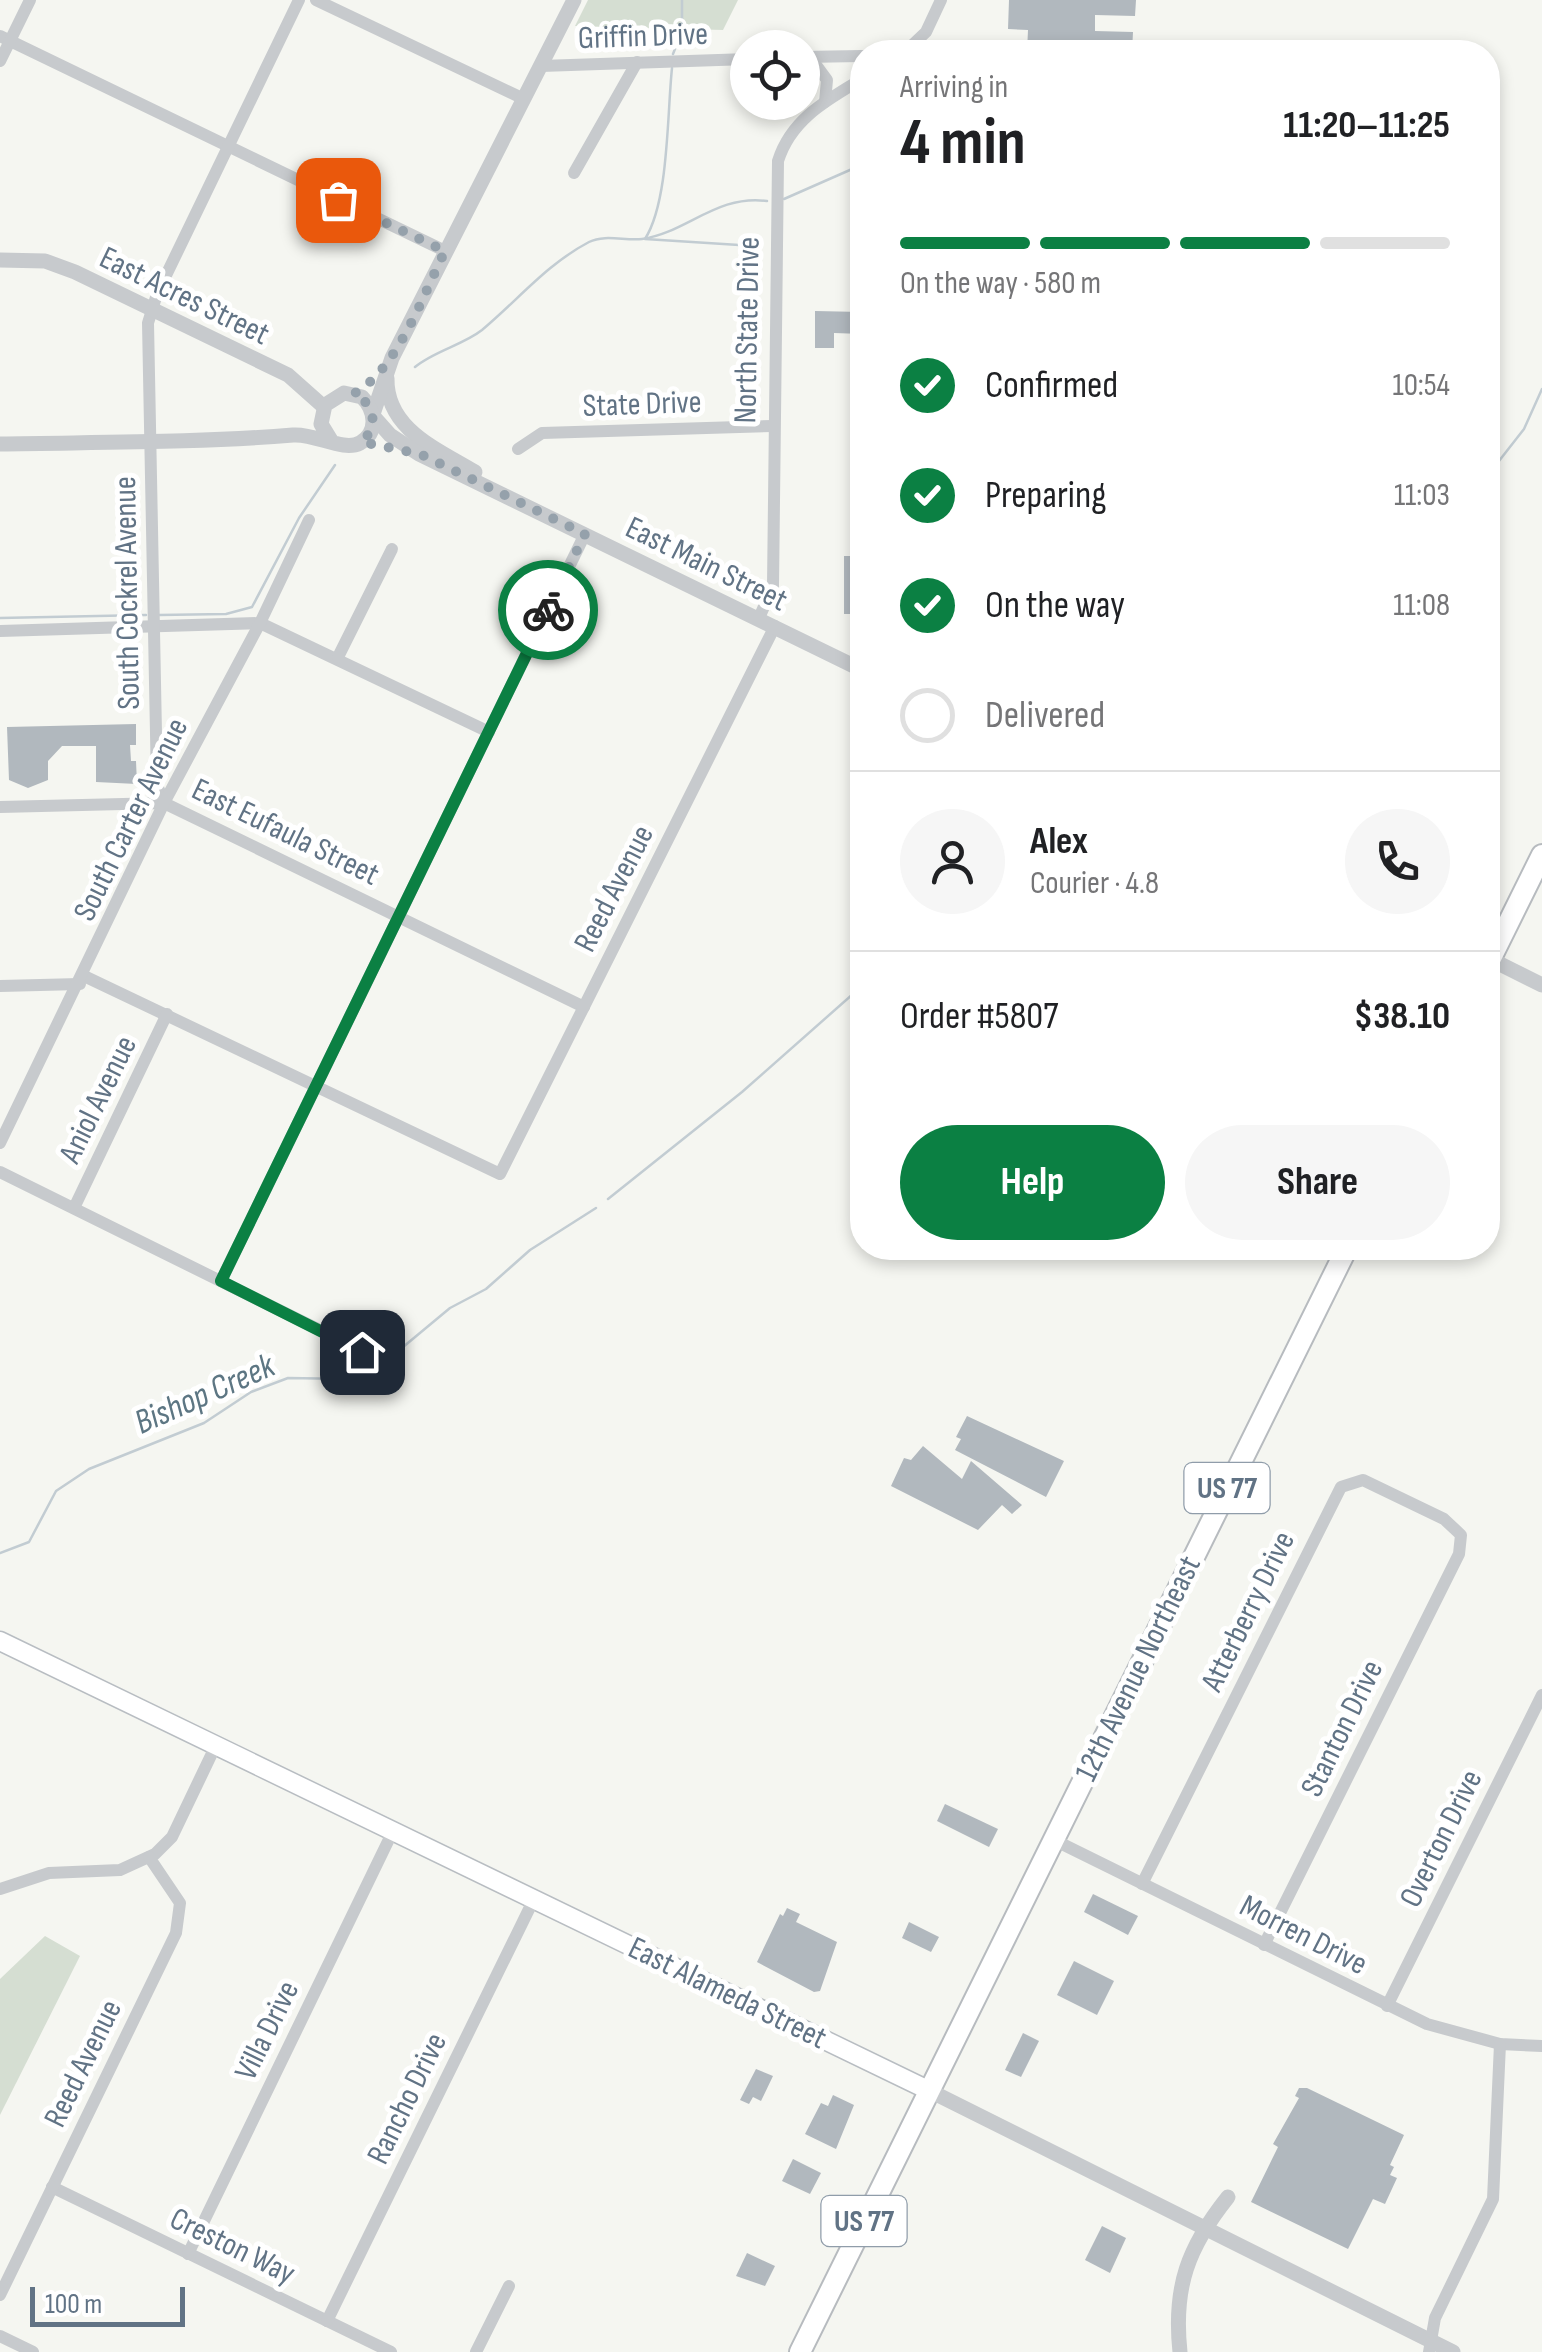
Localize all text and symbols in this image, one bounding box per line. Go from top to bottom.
street label: Griffin Drive [577,15,709,58]
map controls [730,30,820,120]
button: locate [730,30,820,120]
text: Arriving in [900,68,1008,107]
text: 11:20–11:25 [1283,103,1450,148]
text: 4 min [900,105,1026,183]
pin [296,158,381,243]
icon: bag [311,173,366,228]
street label: North State Drive [726,236,769,424]
street label: East Acres Street [93,239,275,354]
text: On the way · 580 m [900,264,1101,303]
icon: check [900,358,955,413]
text: Confirmed [985,363,1118,408]
text: 10:54 [1393,366,1450,405]
street label: State Drive [582,383,702,426]
icon: check [900,468,955,523]
text: Preparing [985,473,1106,518]
street label: South Cockrel Avenue [106,476,149,710]
text: 11:03 [1394,476,1450,515]
street label: East Main Street [619,508,794,620]
courier [498,560,598,660]
icon: check [900,578,955,633]
icon: bike [521,583,576,638]
text: On the way [985,583,1125,628]
text: 11:08 [1393,586,1450,625]
text: Delivered [985,693,1105,738]
street label: South Carter Avenue [65,712,197,927]
street label: East Eufaula Street [185,770,385,894]
button: person [900,809,1005,914]
button: phone [1345,809,1450,914]
street label: Reed Avenue [566,819,663,958]
text: Alex [1030,819,1088,864]
text: Courier · 4.8 [1030,864,1159,903]
text: Order #5807 [900,994,1058,1039]
text: $38.10 [1354,994,1450,1039]
street label: Aniol Avenue [50,1030,146,1170]
button: Help [900,1125,1165,1240]
button: Share [1185,1125,1450,1240]
pin [320,1310,405,1395]
icon: home [335,1325,390,1380]
water label: Bishop Creek [128,1344,282,1444]
road number: US 77 [1184,1463,1270,1513]
street label: Atterberry Drive [1192,1525,1304,1699]
street label: 12th Avenue Northeast [1067,1550,1210,1788]
street label: Stanton Drive [1293,1654,1392,1803]
street label: Overton Drive [1391,1764,1491,1914]
street label: Morren Drive [1233,1887,1374,1984]
street label: East Alameda Street [622,1929,833,2058]
street label: Villa Drive [227,1975,308,2087]
street label: Reed Avenue [36,1994,131,2134]
street label: Rancho Drive [359,2027,456,2171]
road number: US 77 [822,2196,906,2246]
street label: Creston Way [163,2199,301,2293]
scale bar [30,2282,185,2326]
text: 100 m [45,2288,102,2321]

